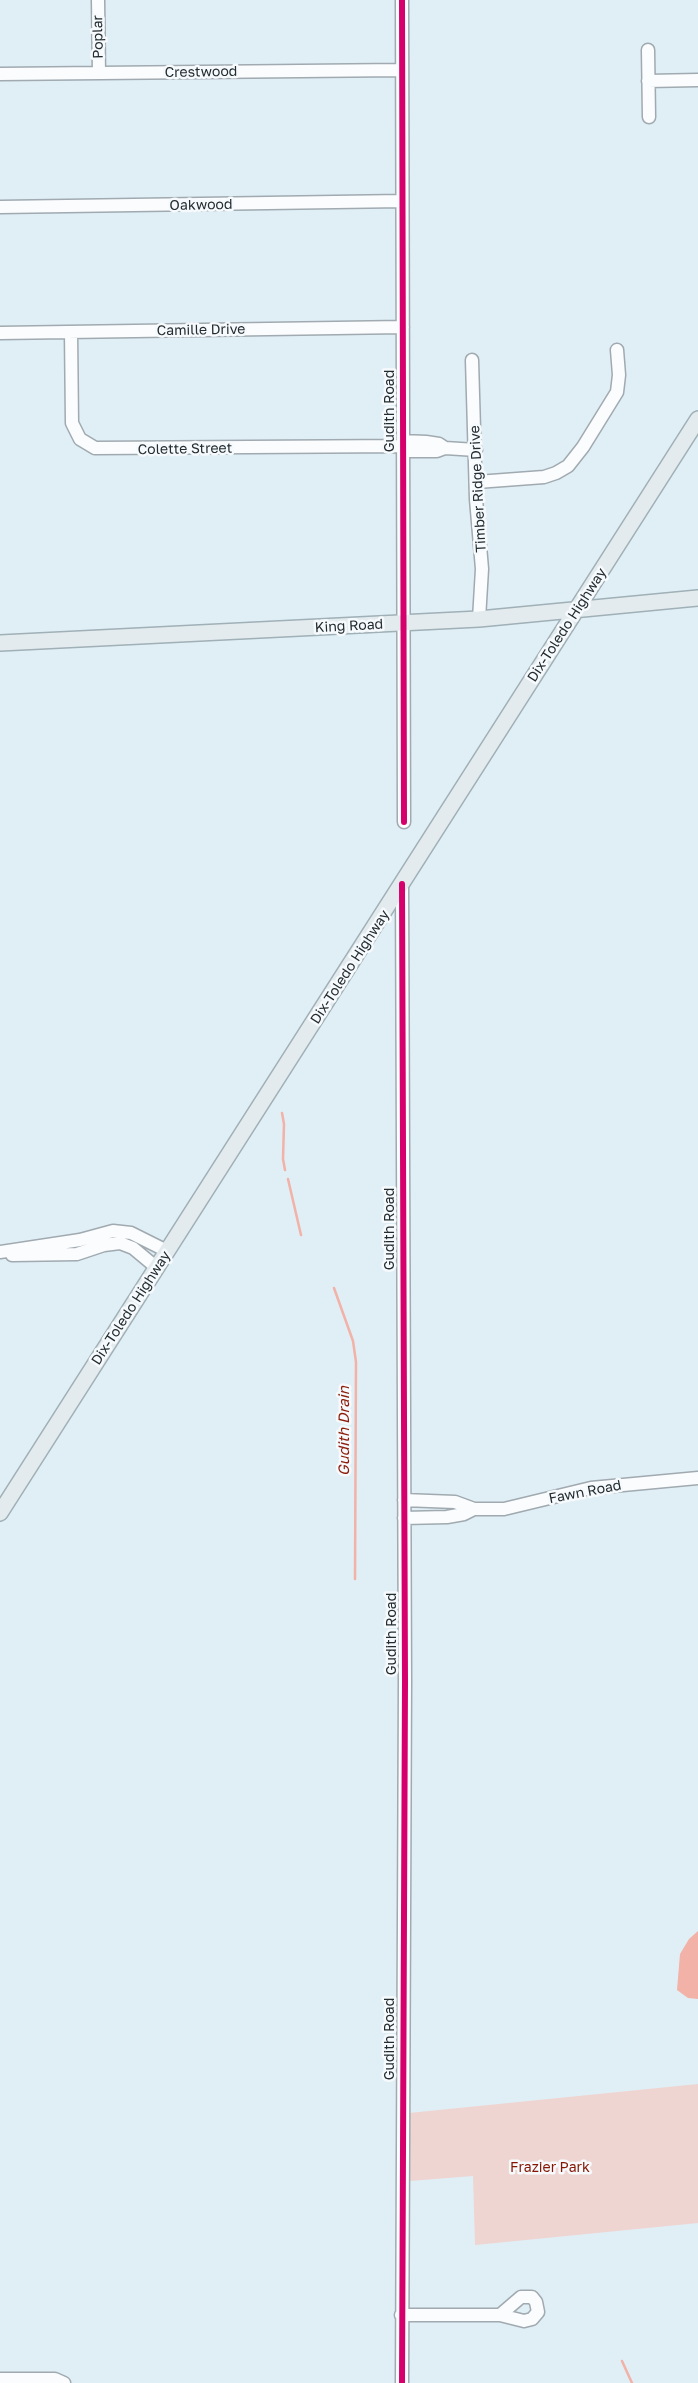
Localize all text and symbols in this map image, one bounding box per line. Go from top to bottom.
street label: Poplar [89,15,107,59]
street label: Crestwood [164,63,238,81]
street label: Oakwood [169,196,233,214]
street label: Camille Drive [157,321,245,339]
street label: Gudith Road [382,370,398,452]
street label: Timber Ridge Drive [466,425,490,553]
street label: Colette Street [138,440,232,458]
street label: Dix-Toledo Highway [524,565,610,685]
street label: King Road [314,616,384,636]
street label: Dix-Toledo Highway [307,907,393,1027]
street label: Gudith Road [382,1188,398,1270]
street label: Dix-Toledo Highway [88,1248,174,1368]
water label: Gudith Drain [335,1386,353,1476]
street label: Fawn Road [547,1477,623,1507]
street label: Gudith Road [384,1593,400,1675]
street label: Gudith Road [382,1998,398,2080]
park label: Frazier Park [510,2160,590,2176]

